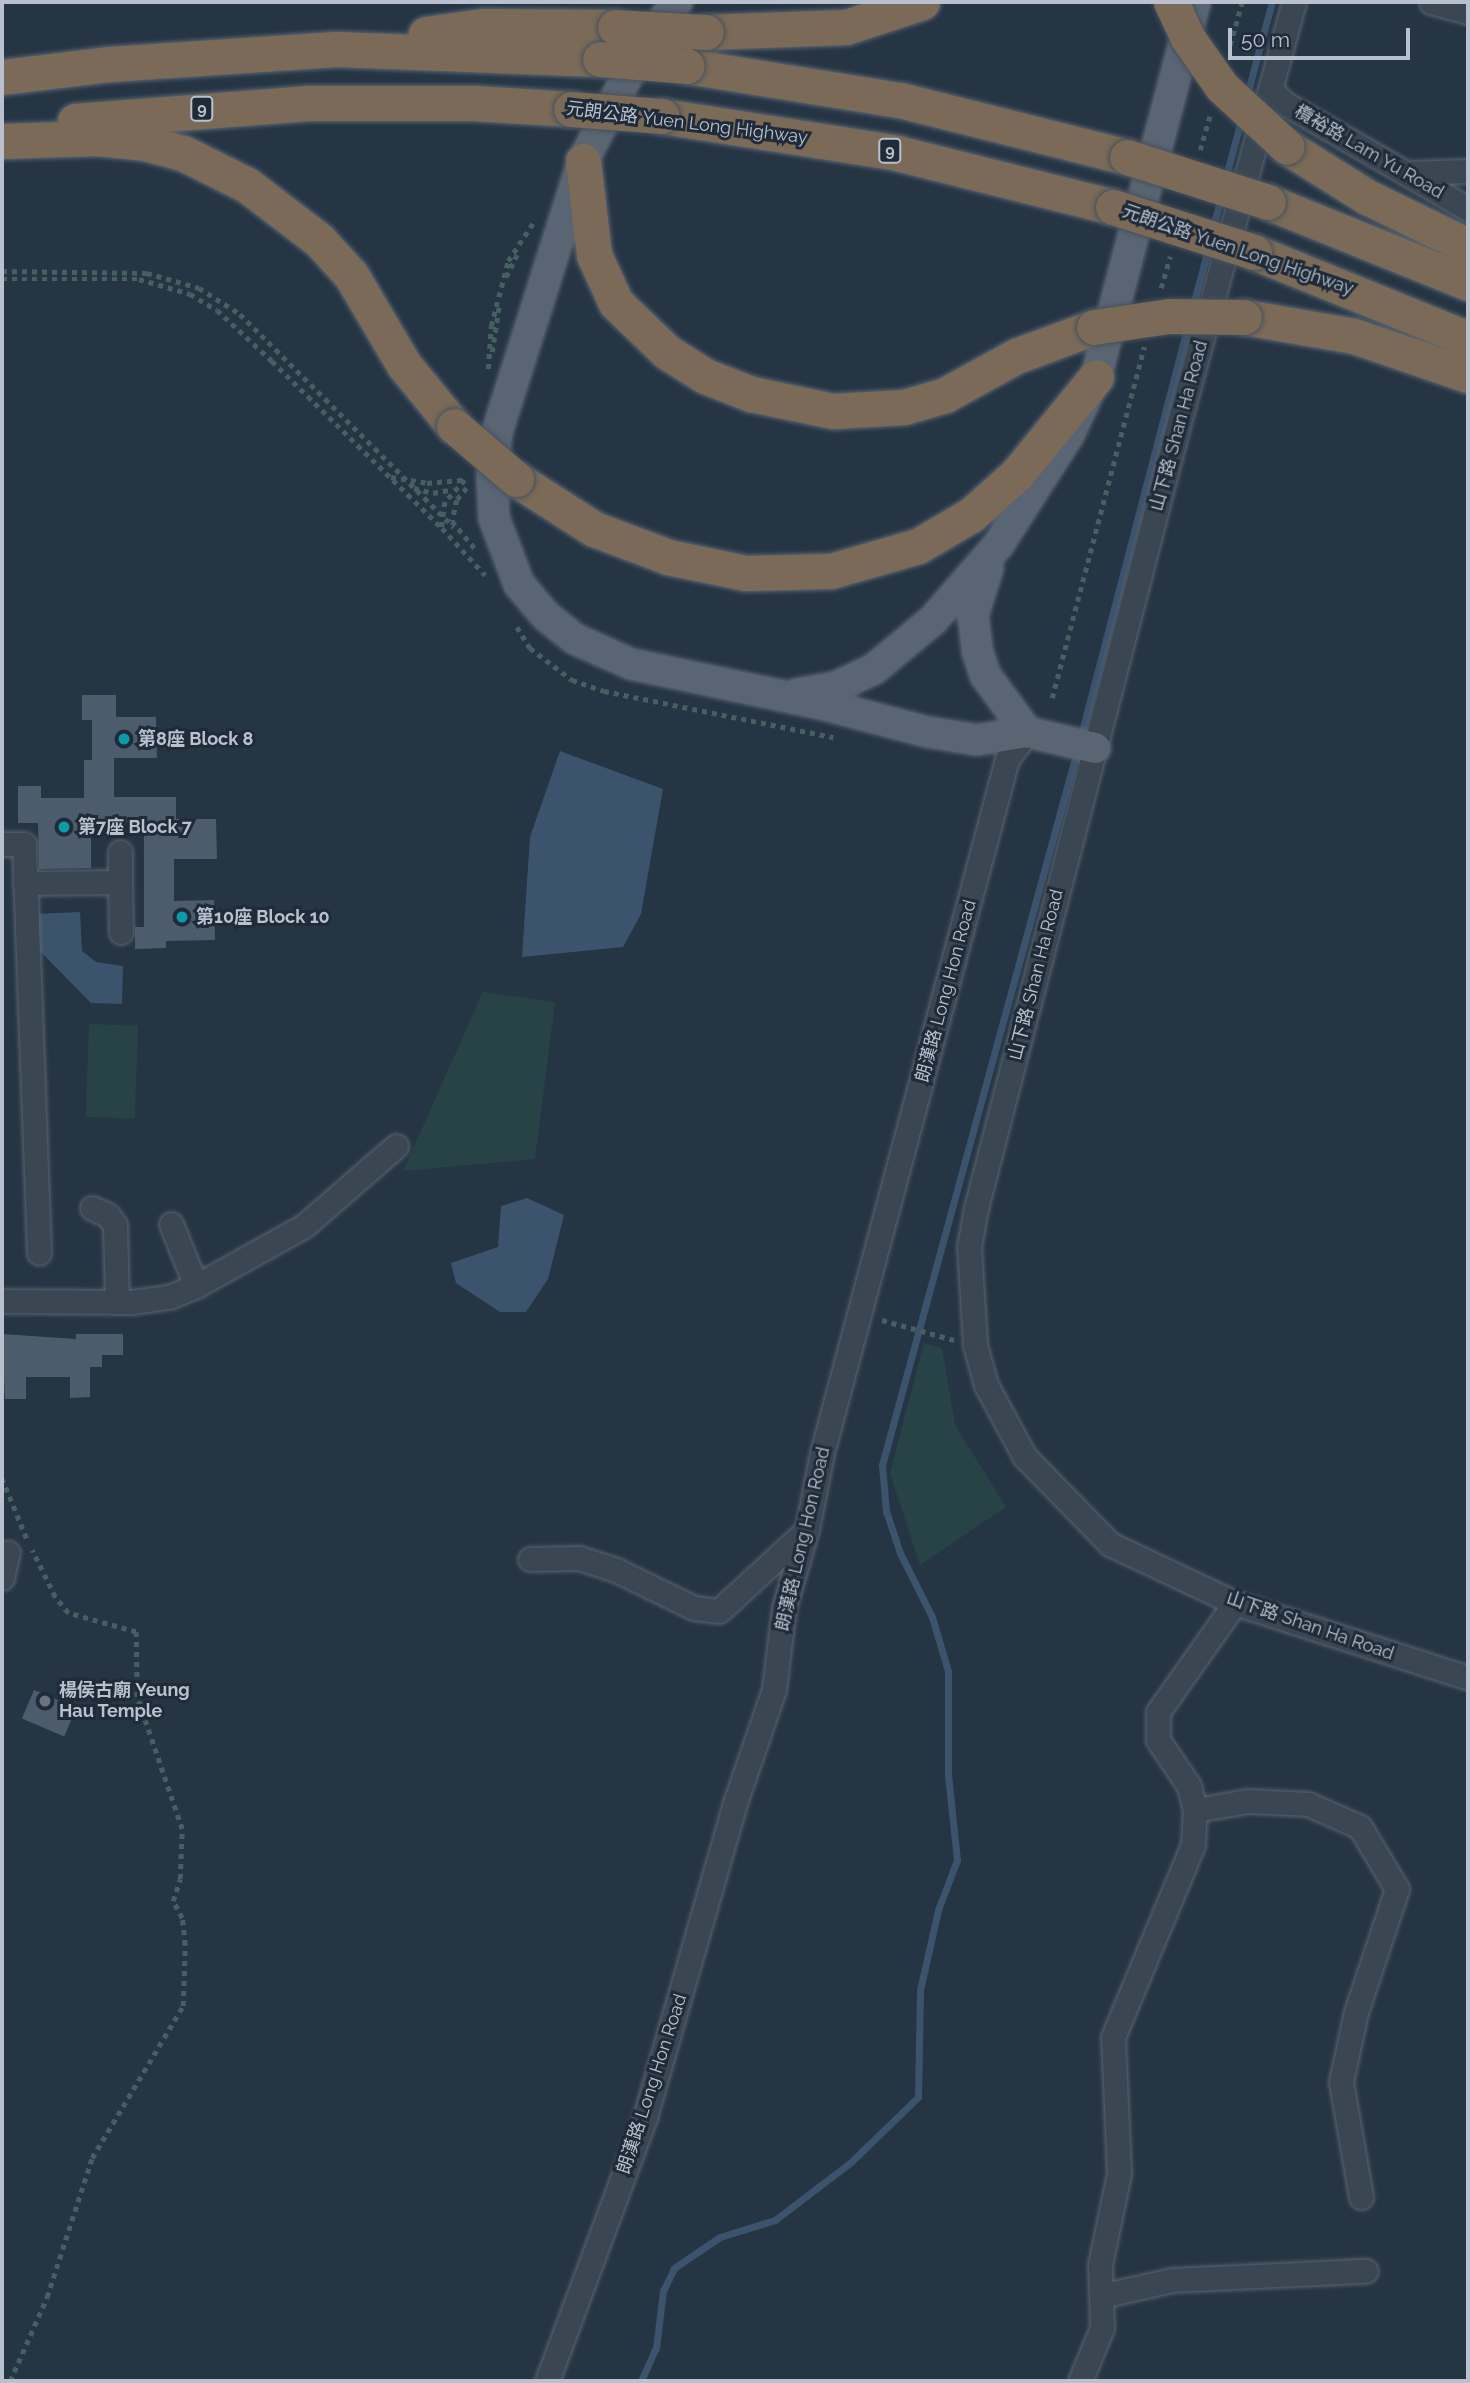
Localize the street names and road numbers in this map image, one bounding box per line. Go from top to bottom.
road number: 9 [190,96,214,122]
street label: 元朗公路 Yuen Long Highway [565,97,809,149]
street label: 欖裕路 Lam Yu Road [1290,100,1448,204]
road number: 9 [878,139,902,164]
street label: 元朗公路 Yuen Long Highway [1120,200,1356,300]
street label: 山下路 Shan Ha Road [1146,338,1212,514]
street label: 山下路 Shan Ha Road [1004,887,1068,1063]
street label: 朗漢路 Long Hon Road [911,897,981,1085]
street label: 朗漢路 Long Hon Road [771,1445,835,1633]
street label: 山下路 Shan Ha Road [1223,1587,1397,1665]
street label: 朗漢路 Long Hon Road [613,1991,691,2177]

